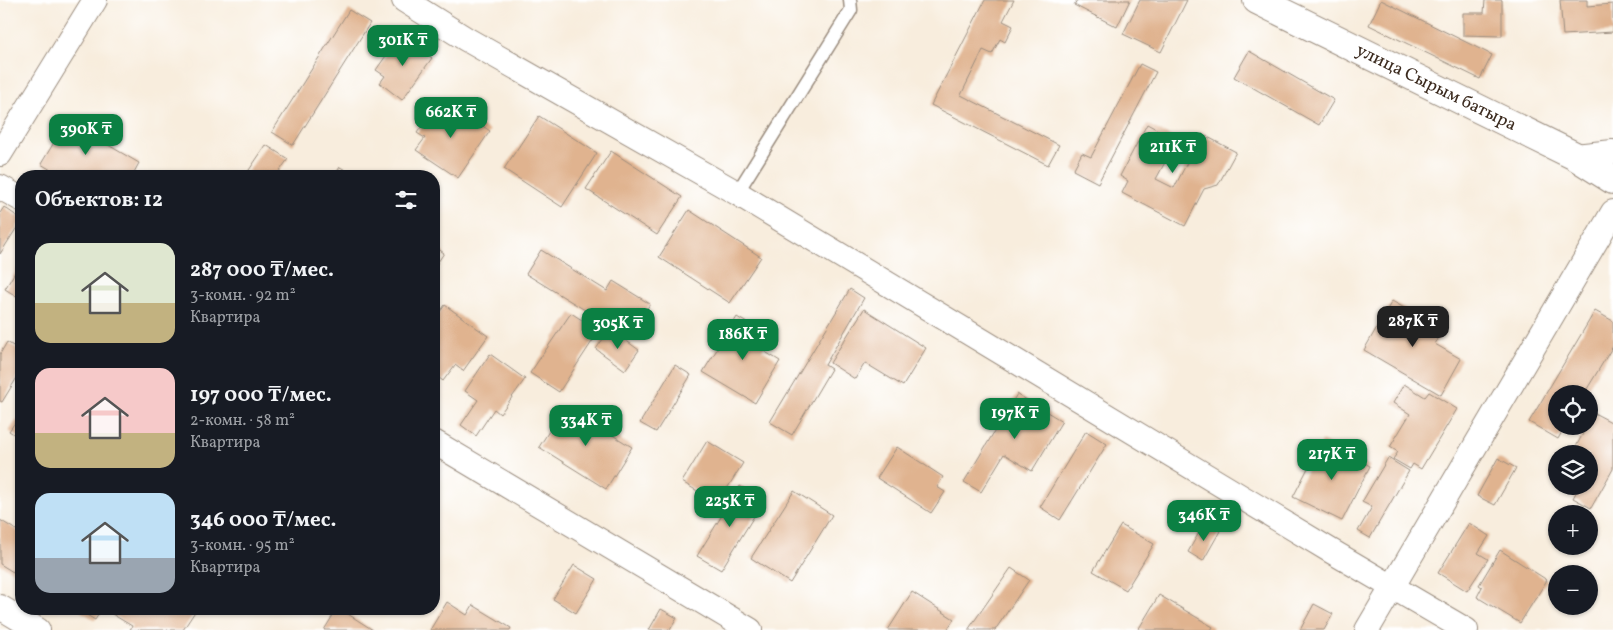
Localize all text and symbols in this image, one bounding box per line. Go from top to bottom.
pin: 301K ₸ [362,24,444,67]
text: 301K ₸ [378,30,428,52]
street label: улица Сырым батыра [1352,38,1521,138]
pin: 662K ₸ [410,96,492,139]
text: 662K ₸ [425,102,477,124]
pin: 390K ₸ [45,114,127,156]
text: 390K ₸ [60,119,112,141]
pin: 211K ₸ [1132,132,1214,174]
text: 211K ₸ [1150,137,1196,159]
text: Объектов: 12 [35,186,163,215]
icon: filters [392,186,420,214]
text: 287 000 ₸/мес. [190,256,334,285]
icon: home [75,263,135,323]
text: 3-комн. · 92 m² [190,285,296,307]
pin: 287K ₸ [1372,306,1454,348]
text: Квартира [190,307,260,329]
pin: 305K ₸ [577,308,659,350]
text: 287K ₸ [1388,311,1438,333]
text: 305K ₸ [593,313,643,335]
pin: 186K ₸ [702,318,784,361]
text: 186K ₸ [718,324,768,346]
text: 197 000 ₸/мес. [190,381,332,410]
map controls [1548,385,1598,615]
button: locate [1548,385,1598,435]
icon: home [75,388,135,448]
pin: 197K ₸ [974,398,1056,440]
text: 197K ₸ [991,403,1039,425]
pin: 334K ₸ [545,404,627,447]
text: 2-комн. · 58 m² [190,410,295,432]
text: 334K ₸ [560,410,612,432]
text: Квартира [190,432,260,454]
pin: 217K ₸ [1291,438,1373,481]
text: 217K ₸ [1308,444,1356,466]
button: layers [1548,445,1598,495]
pin: 225K ₸ [689,486,771,528]
text: 225K ₸ [705,491,755,513]
pin: 346K ₸ [1163,500,1245,542]
text: 346K ₸ [1178,505,1230,527]
button: + [1548,505,1598,555]
text: 346 000 ₸/мес. [190,506,336,535]
icon: home [75,513,135,573]
text: 3-комн. · 95 m² [190,535,295,557]
text: Квартира [190,557,260,579]
button: − [1548,565,1598,615]

